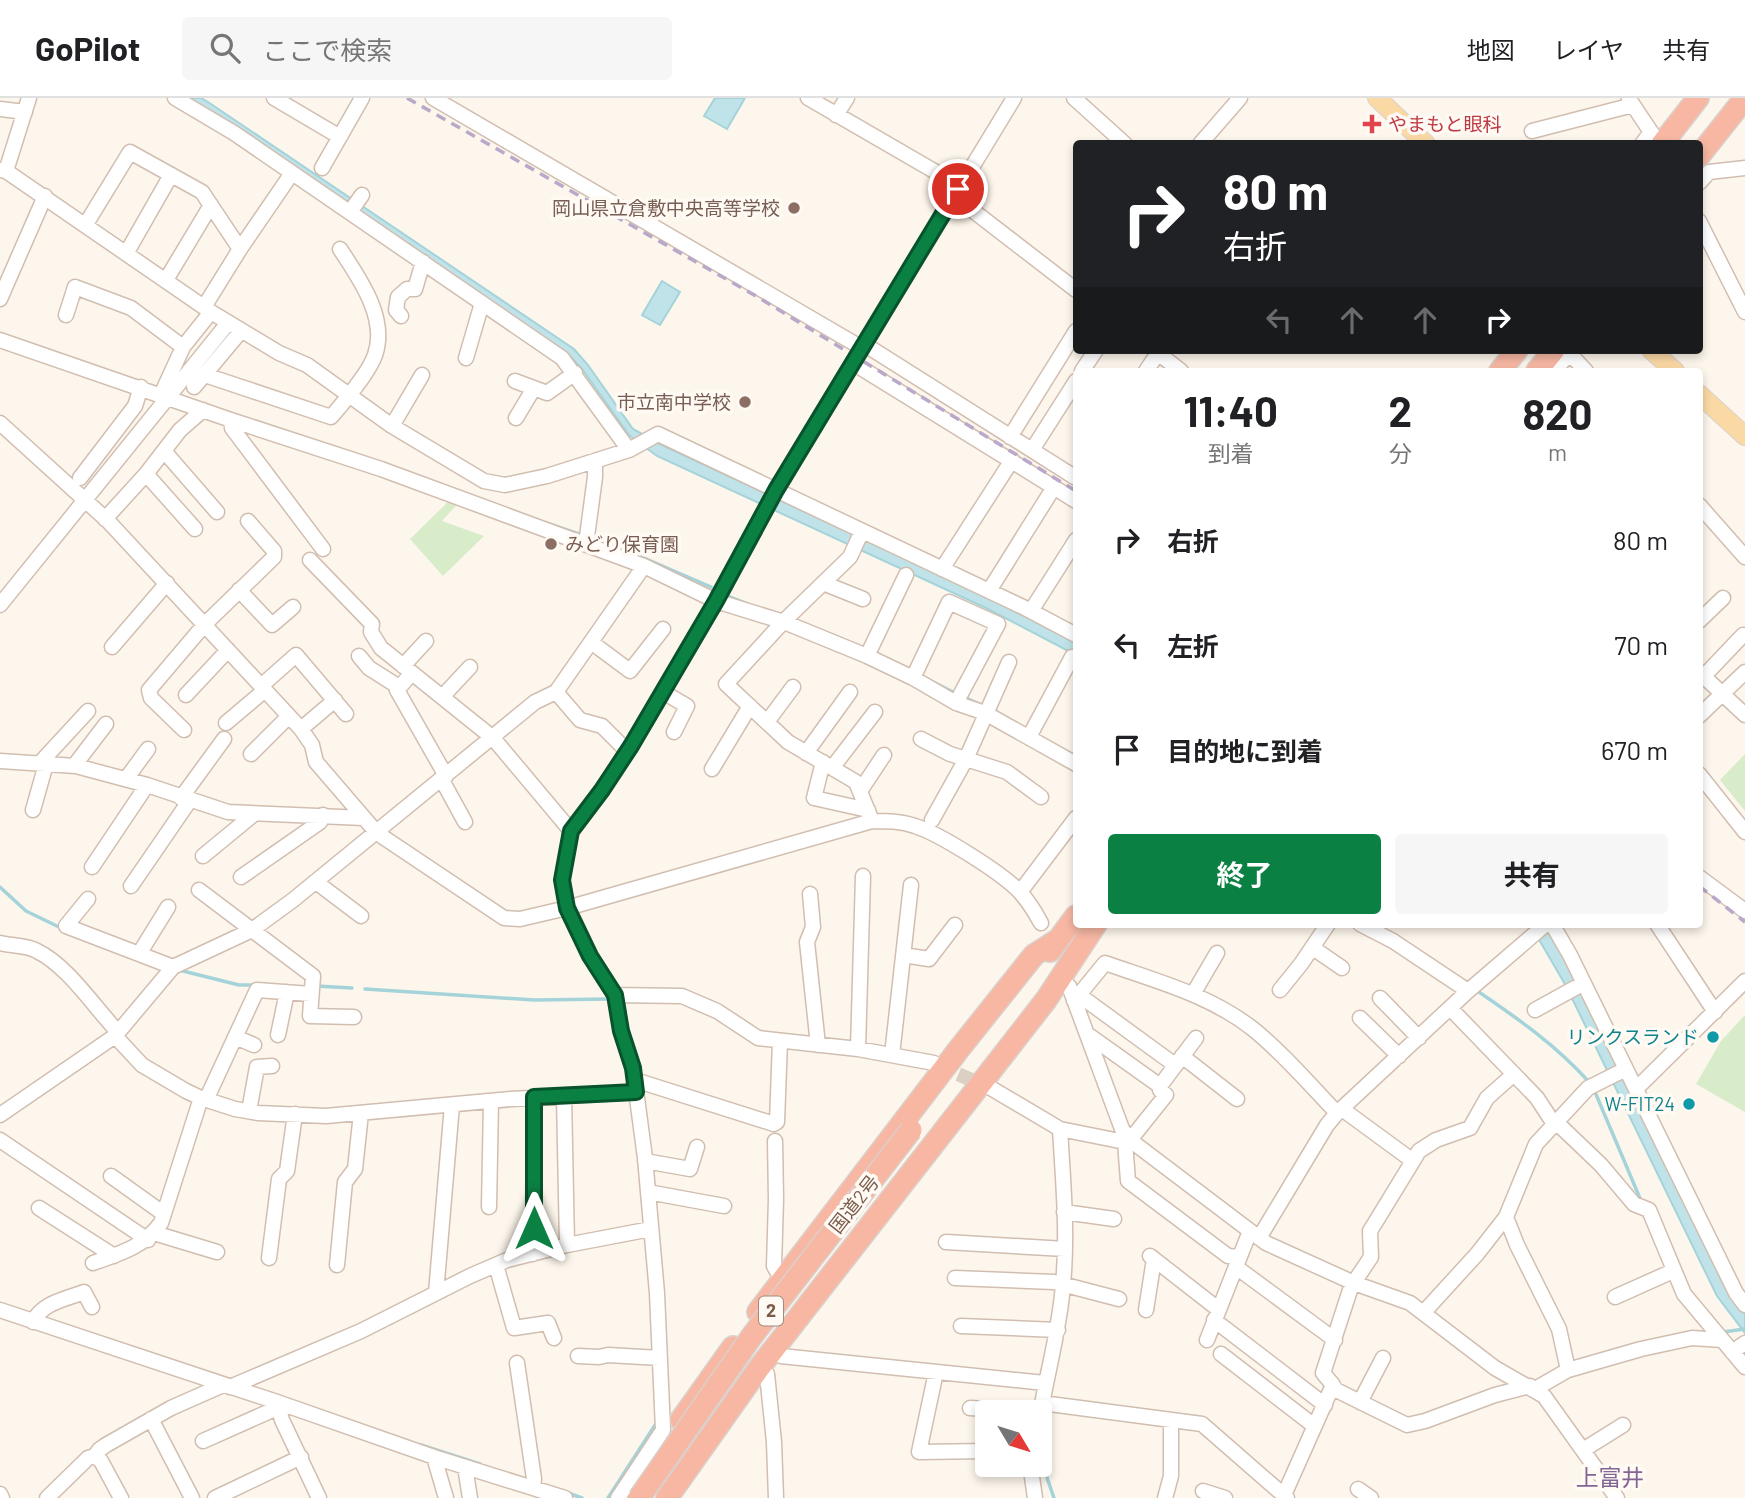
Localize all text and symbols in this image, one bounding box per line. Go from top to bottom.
search box [182,17,672,80]
text: GoPilot [35,28,140,68]
icon: search [206,29,244,67]
text: ここで検索 [262,34,392,65]
text: 地図 [1467,35,1515,64]
text: レイヤ [1553,35,1624,64]
text: 共有 [1662,35,1710,64]
place label: やまもと眼科 [1388,112,1502,135]
marker: やまもと眼科 [1362,114,1382,134]
pin [928,159,988,219]
text: 80 m [1223,161,1328,220]
icon: right [1108,168,1199,259]
icon: arrive [939,170,977,208]
place label: 岡山県立倉敷中央高等学校 [552,196,780,219]
marker: 岡山県立倉敷中央高等学校 [786,200,802,216]
text: 右折 [1223,226,1287,264]
icon: left [1260,301,1298,339]
icon: ahead [1333,301,1371,339]
icon: ahead [1406,301,1444,339]
icon: right [1479,301,1517,339]
text: 11:40 [1183,385,1278,435]
text: 2 [1388,385,1412,435]
text: 820 [1522,388,1593,438]
place label: 市立南中学校 [617,390,731,413]
marker: 市立南中学校 [737,394,753,410]
text: m [1548,438,1567,466]
text: 到着 [1208,439,1254,467]
text: 分 [1389,439,1412,467]
icon: right [1108,521,1146,559]
text: 80 m [1613,524,1668,555]
text: 右折 [1167,525,1219,556]
place label: みどり保育園 [565,532,679,555]
marker: みどり保育園 [543,536,559,552]
icon: left [1108,626,1146,664]
text: 70 m [1614,629,1668,660]
text: 左折 [1167,630,1219,661]
icon: arrive [1108,731,1146,769]
text: 670 m [1601,734,1668,765]
text: 目的地に到着 [1167,735,1323,766]
button: 終了 [1108,834,1381,914]
button: 共有 [1395,834,1668,914]
place label: リンクスランド [1567,1025,1699,1048]
marker: リンクスランド [1705,1029,1721,1045]
place label: W-FIT24 [1605,1092,1675,1115]
marker: W-FIT24 [1681,1096,1697,1112]
street label: 国道2号 [824,1170,883,1237]
position arrow [497,1191,571,1265]
road number: 2 [759,1296,783,1326]
north arrow [975,1400,1052,1477]
map controls [975,1400,1052,1477]
district label: 上富井 [1576,1463,1645,1491]

